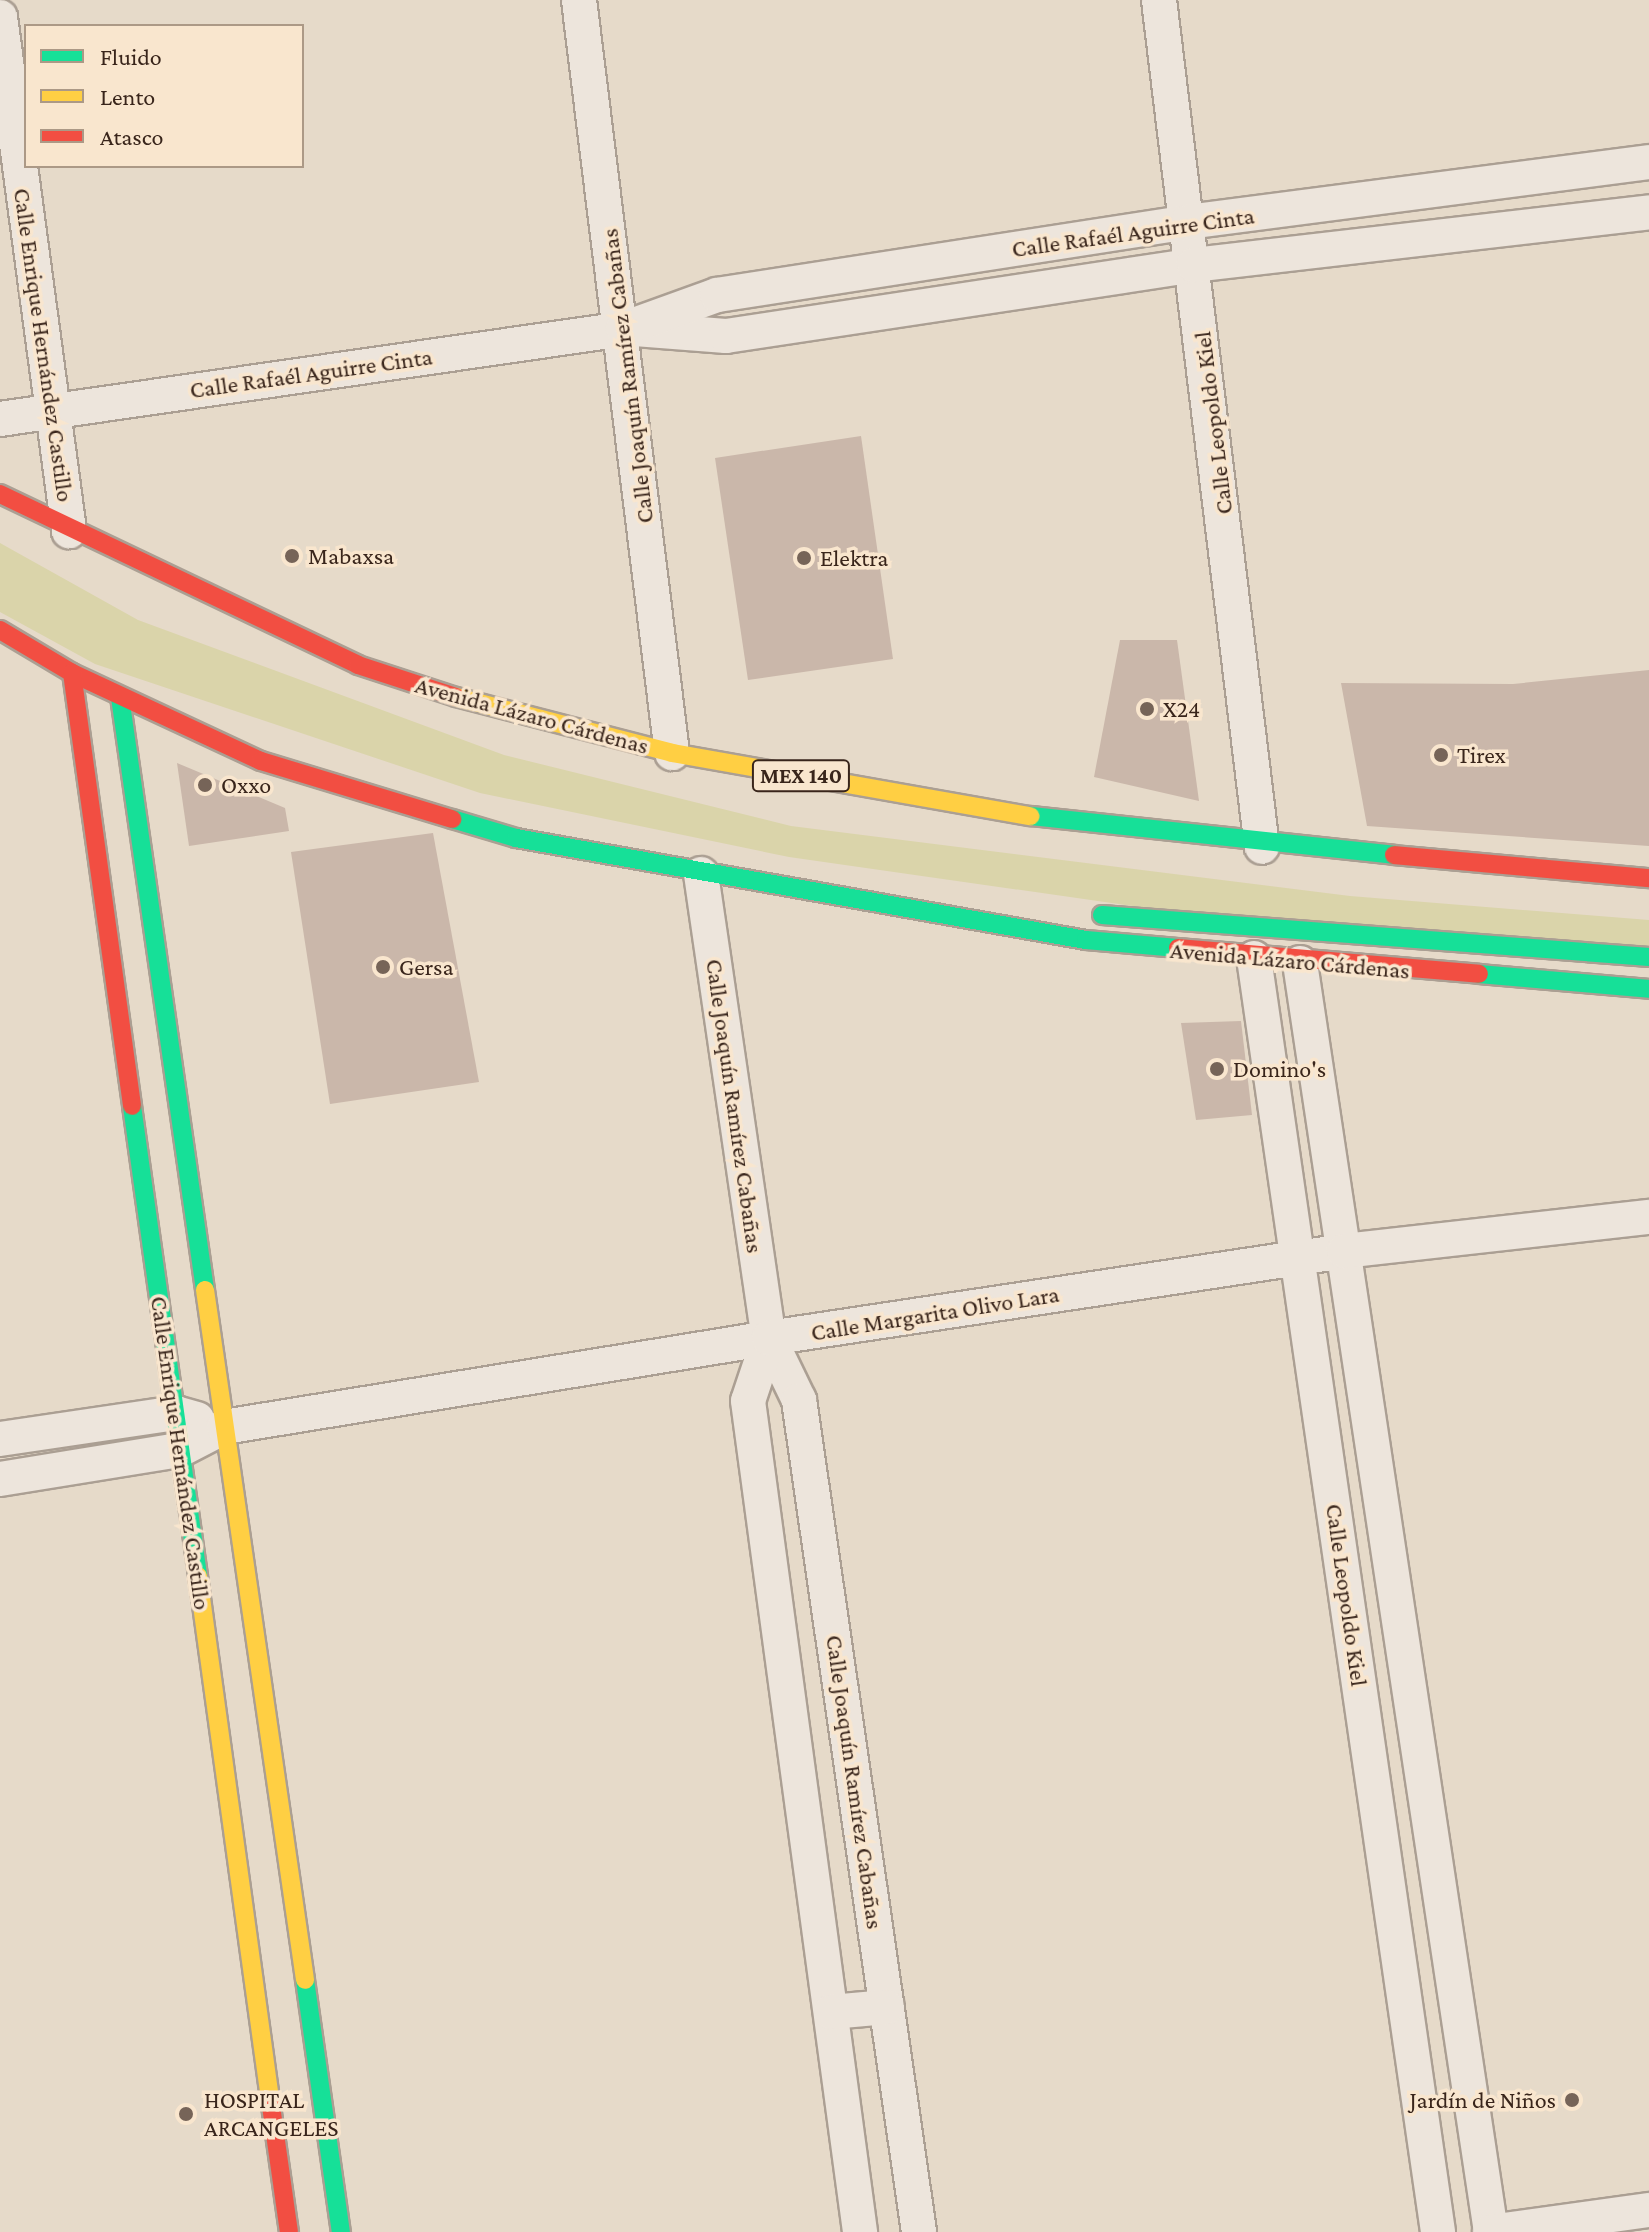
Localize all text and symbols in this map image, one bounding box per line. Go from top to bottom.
legend [24,24,304,168]
text: Fluido [100,43,162,70]
text: Lento [100,83,155,110]
text: Atasco [100,123,164,150]
street label: Calle Enrique Hernández Castillo [8,186,80,504]
street label: Calle Rafaél Aguirre Cinta [1010,201,1256,263]
street label: Calle Joaquín Ramírez Cabañas [595,227,659,525]
street label: Calle Leopoldo Kiel [1187,330,1239,516]
street label: Calle Rafaél Aguirre Cinta [188,342,434,404]
place label: Mabaxsa [308,542,394,570]
place label: Elektra [820,544,888,572]
marker: Mabaxsa [283,547,301,565]
marker: Elektra [795,549,813,567]
street label: Avenida Lázaro Cárdenas [412,670,652,760]
place label: X24 [1163,695,1200,723]
marker: X24 [1138,700,1156,718]
place label: Tirex [1457,741,1506,769]
marker: Tirex [1432,746,1450,764]
road number: MEX 140 [751,758,851,794]
place label: Oxxo [221,771,271,799]
marker: Oxxo [196,776,214,794]
street label: Avenida Lázaro Cárdenas [1169,935,1411,985]
place label: Gersa [399,953,454,981]
street label: Calle Joaquín Ramírez Cabañas [700,957,770,1255]
marker: Gersa [374,958,392,976]
place label: Domino's [1233,1055,1326,1083]
marker: Domino's [1208,1060,1226,1078]
street label: Calle Margarita Olivo Lara [809,1279,1061,1347]
street label: Calle Enrique Hernández Castillo [145,1294,217,1612]
street label: Calle Leopoldo Kiel [1320,1502,1374,1688]
street label: Calle Joaquín Ramírez Cabañas [820,1633,890,1931]
place label: HOSPITAL ARCANGELES [204,2086,339,2142]
place label: Jardín de Niños [1409,2086,1556,2114]
marker: Jardín de Niños [1563,2091,1581,2109]
marker: HOSPITAL ARCANGELES [175,2103,197,2125]

